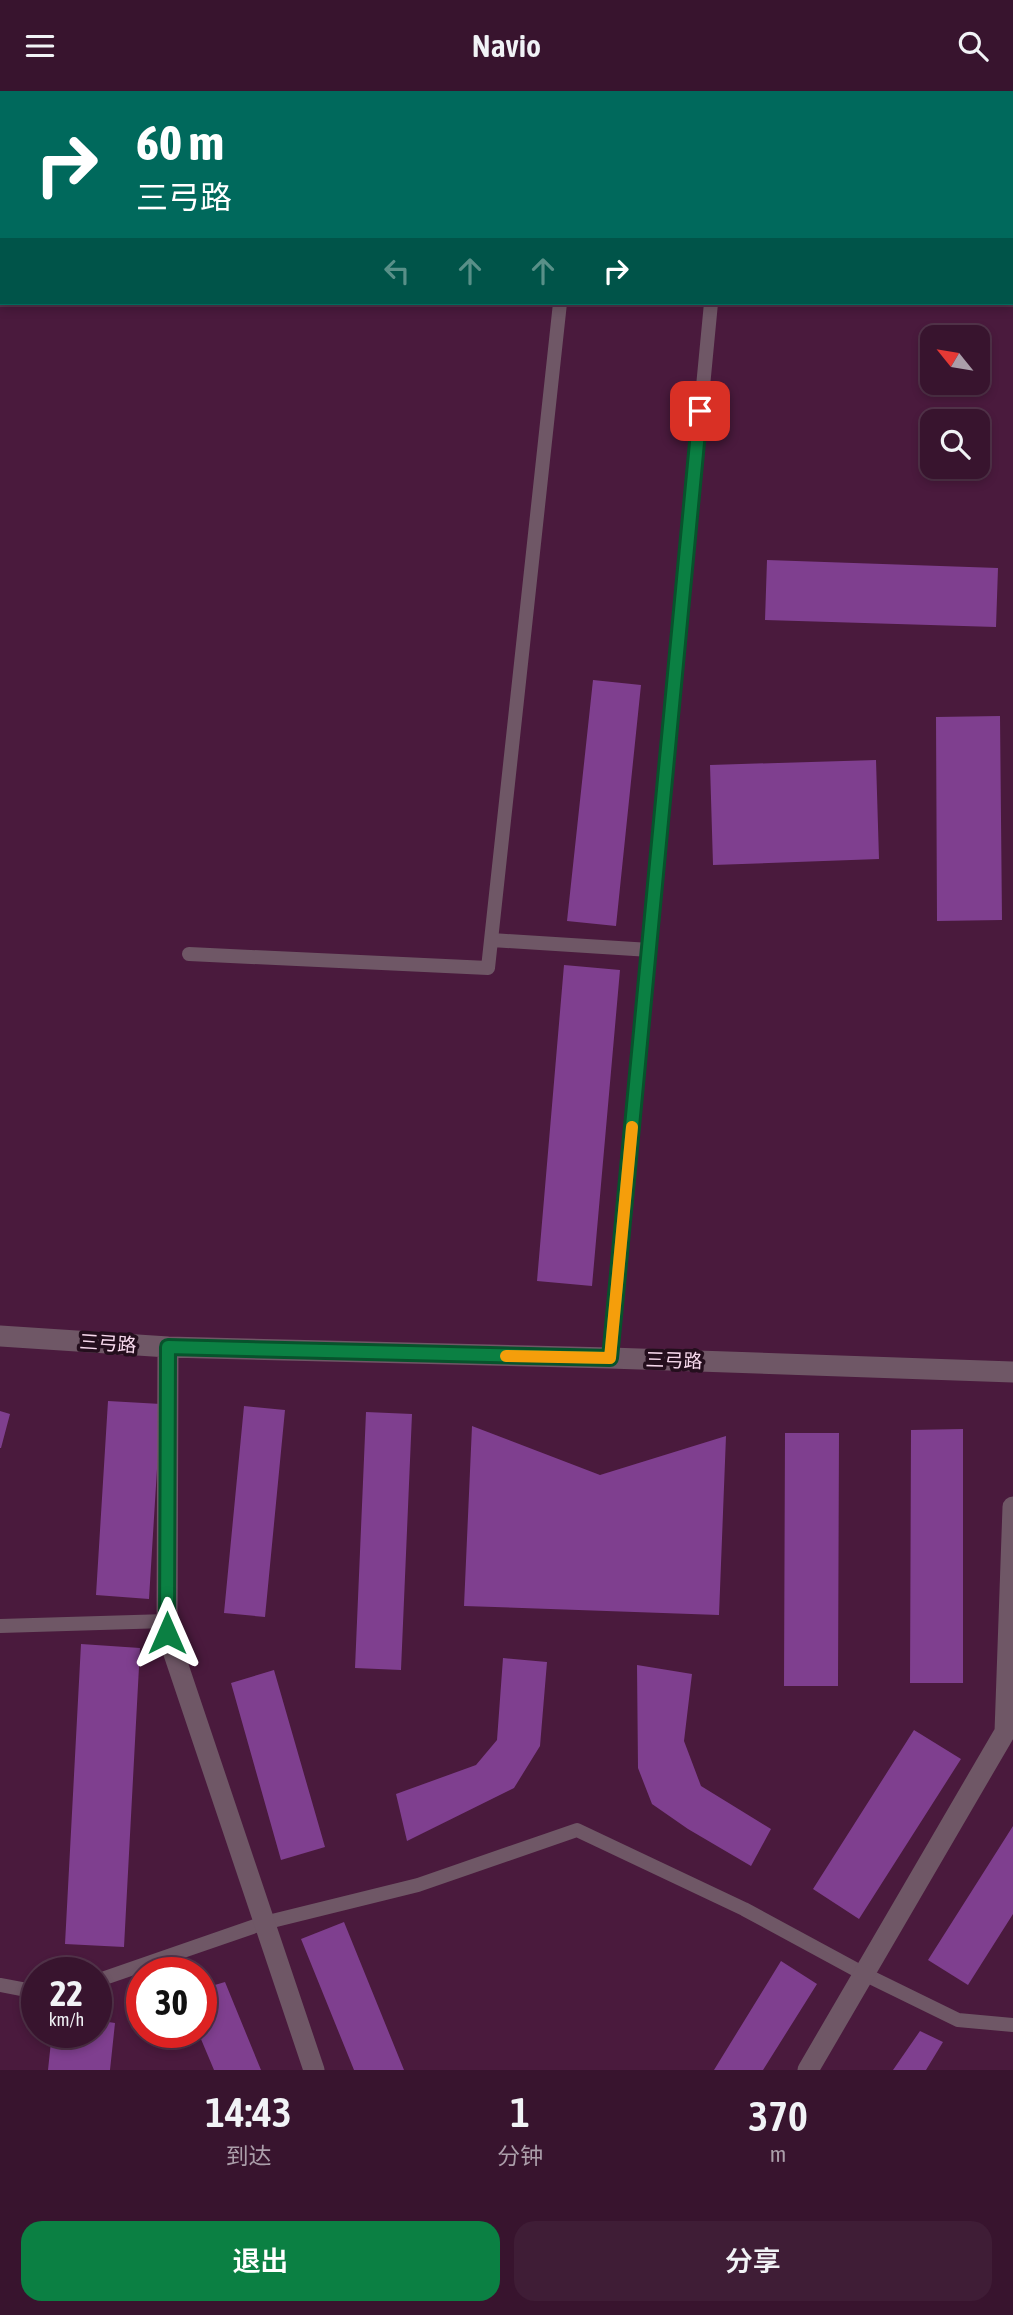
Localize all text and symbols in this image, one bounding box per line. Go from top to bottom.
icon: menu [21,27,59,65]
text: Navio [472,27,541,64]
icon: search [954,27,992,65]
text: 60 m [136,114,224,170]
icon: right [21,119,112,210]
text: 三弓路 [136,179,232,216]
icon: left [378,252,416,290]
icon: ahead [451,252,489,290]
icon: ahead [524,252,562,290]
icon: right [597,252,635,290]
north arrow [920,325,990,395]
map controls [920,325,990,479]
pin [670,381,730,441]
icon: arrive [681,392,719,430]
button: search [920,409,990,479]
street label: 三弓路 [79,1330,137,1356]
street label: 三弓路 [645,1348,703,1372]
position arrow [130,1596,204,1670]
speed limit sign: 30 [126,1957,217,2048]
text: 22 [50,1973,83,2013]
text: km/h [49,2009,84,2030]
text: 14:43 [205,2088,292,2136]
text: 1 [510,2088,530,2136]
text: 370 [748,2092,808,2140]
text: m [770,2141,786,2167]
text: 到达 [226,2143,272,2169]
text: 分钟 [497,2143,543,2169]
button: 退出 [21,2221,500,2301]
button: 分享 [514,2221,992,2301]

